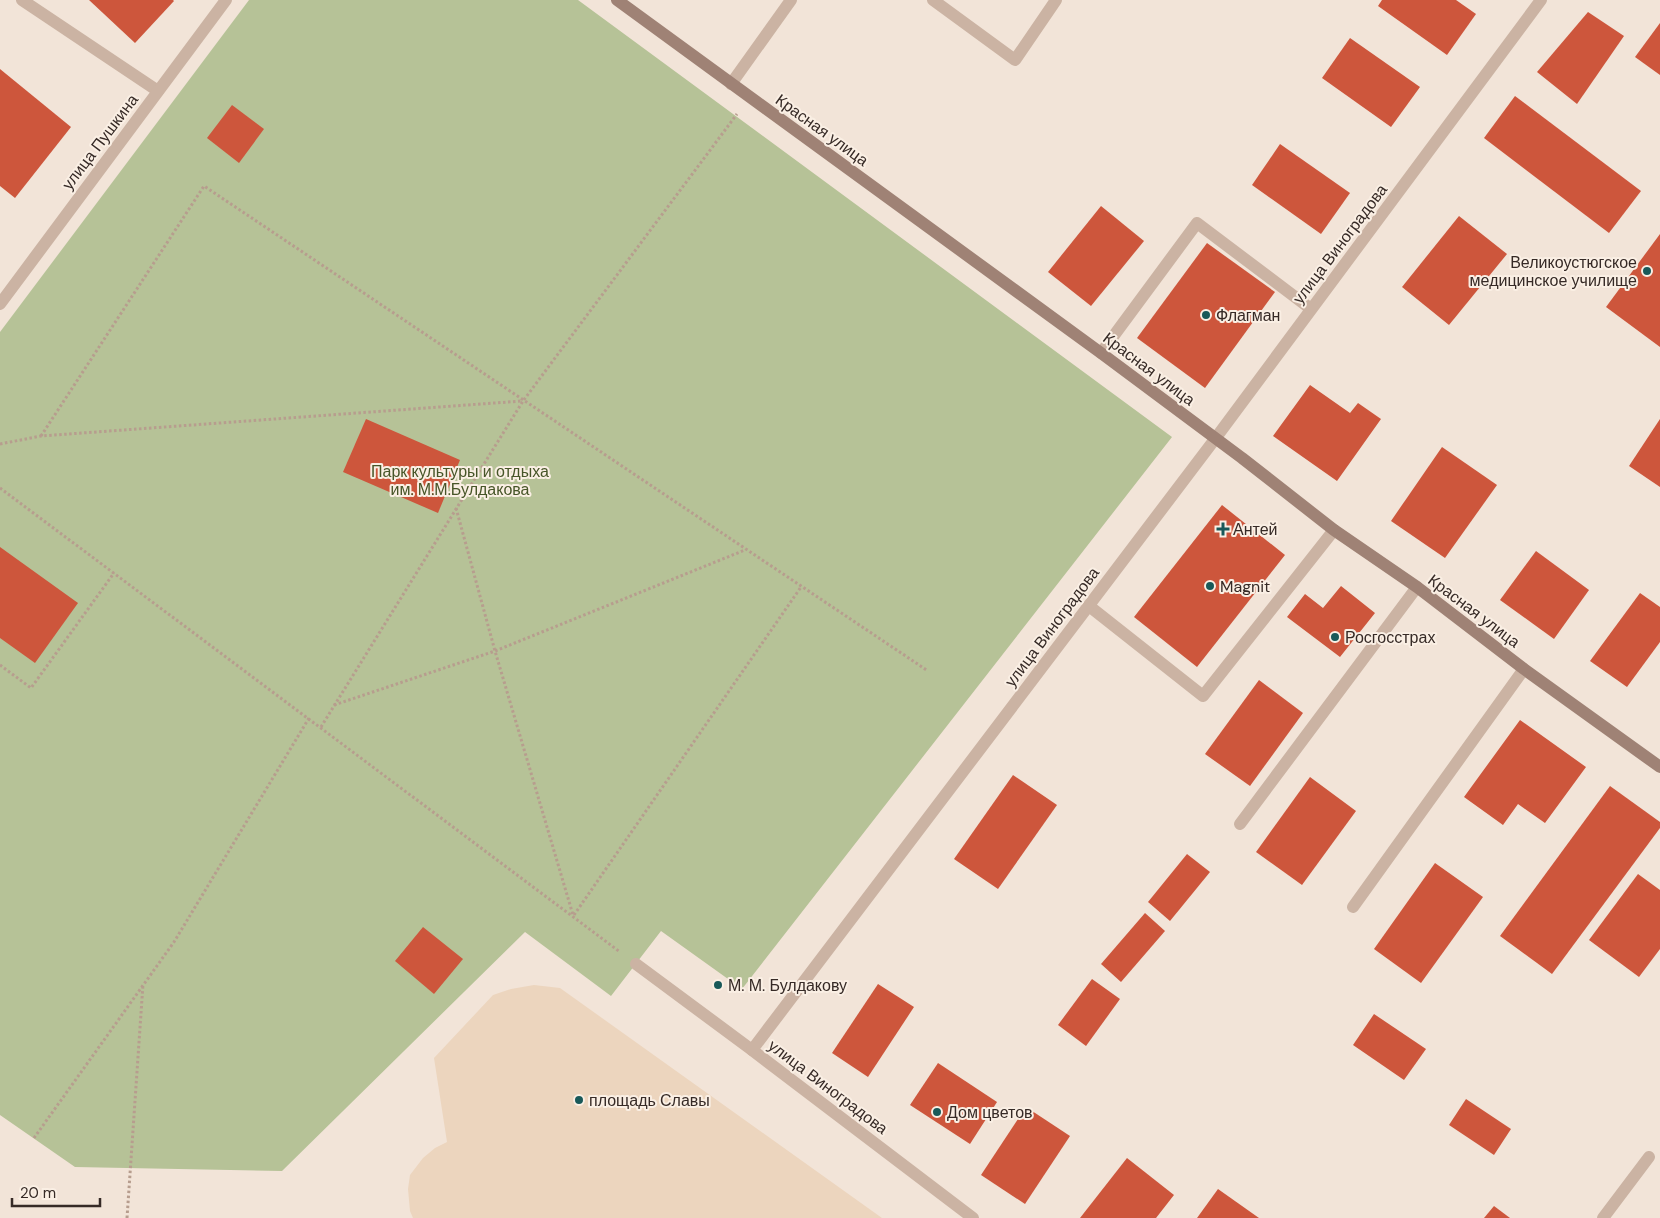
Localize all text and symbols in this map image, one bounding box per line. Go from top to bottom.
street label: Красная улица [771,89,873,171]
street label: улица Пушкина [57,90,143,194]
street label: улица Виноградова [1288,180,1392,308]
place label: Великоустюгское медицинское училище [1470,252,1637,291]
marker: Великоустюгское медицинское училище [1641,265,1653,277]
place label: Флагман [1216,305,1280,326]
marker: Флагман [1200,309,1212,321]
street label: Красная улица [1099,328,1199,410]
park label: Парк культуры и отдыха им. М.М.Булдакова [371,461,549,500]
place label: Антей [1233,519,1278,540]
marker: Антей [1217,523,1229,535]
street label: улица Виноградова [1000,563,1104,691]
street label: Красная улица [1424,570,1524,652]
place label: Magnit [1220,576,1270,597]
marker: Magnit [1204,580,1216,592]
place label: Росгосстрах [1345,627,1435,648]
marker: Росгосстрах [1329,631,1341,643]
place label: М. М. Булдакову [728,975,847,996]
marker: М. М. Булдакову [712,979,724,991]
street label: улица Виноградова [764,1035,892,1139]
place label: площадь Славы [589,1090,710,1111]
marker: площадь Славы [573,1094,585,1106]
place label: Дом цветов [947,1102,1033,1123]
marker: Дом цветов [931,1106,943,1118]
scale bar [12,1176,100,1208]
text: 20 m [20,1183,56,1203]

